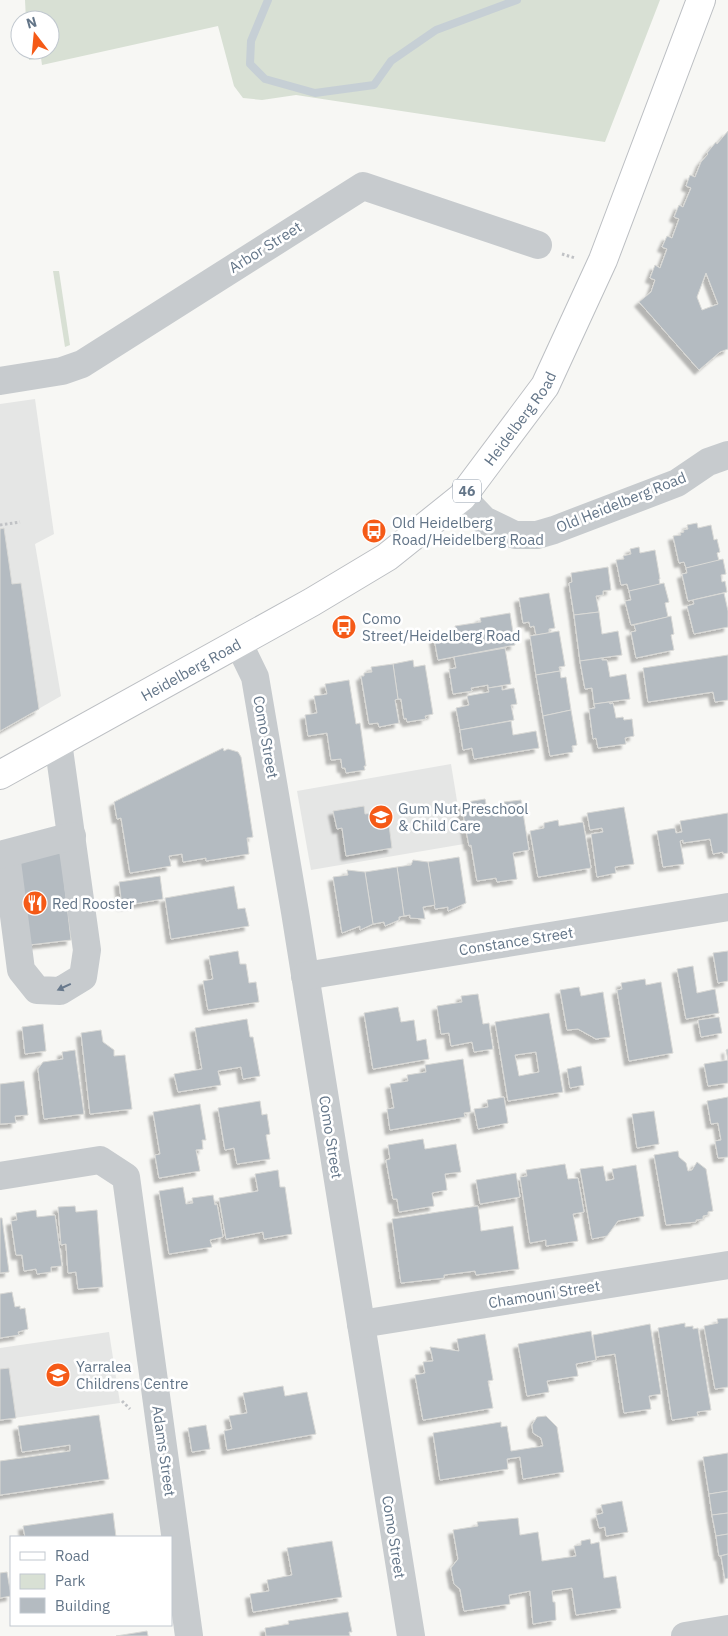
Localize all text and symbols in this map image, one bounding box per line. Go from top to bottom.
north arrow [10,10,60,60]
text: N [24,12,39,33]
street label: Arbor Street [225,217,305,277]
street label: Heidelberg Road [479,368,560,469]
street label: Old Heidelberg Road [553,467,689,537]
road number: 46 [453,480,481,502]
place label: Old Heidelberg Road/Heidelberg Road [392,513,544,549]
bus stop icon: Old Heidelberg Road/Heidelberg Road [361,518,387,544]
place label: Como Street/Heidelberg Road [362,609,521,645]
bus stop icon: Como Street/Heidelberg Road [331,614,357,640]
street label: Heidelberg Road [137,634,244,705]
street label: Como Street [249,694,283,780]
place label: Gum Nut Preschool & Child Care [398,799,528,835]
school or university icon: Gum Nut Preschool & Child Care [368,804,394,830]
restaurant icon: Red Rooster [22,890,48,916]
place label: Red Rooster [52,894,135,913]
street label: Constance Street [457,923,575,959]
one-way arrow [57,984,71,992]
street label: Como Street [315,1094,347,1180]
street label: Chamouni Street [487,1276,601,1312]
place label: Yarralea Childrens Centre [76,1357,188,1393]
school or university icon: Yarralea Childrens Centre [45,1362,71,1388]
street label: Adams Street [148,1404,180,1498]
street label: Como Street [378,1494,410,1580]
legend [10,1536,172,1626]
text: Road [55,1546,90,1565]
text: Park [55,1571,85,1590]
text: Building [55,1596,110,1615]

